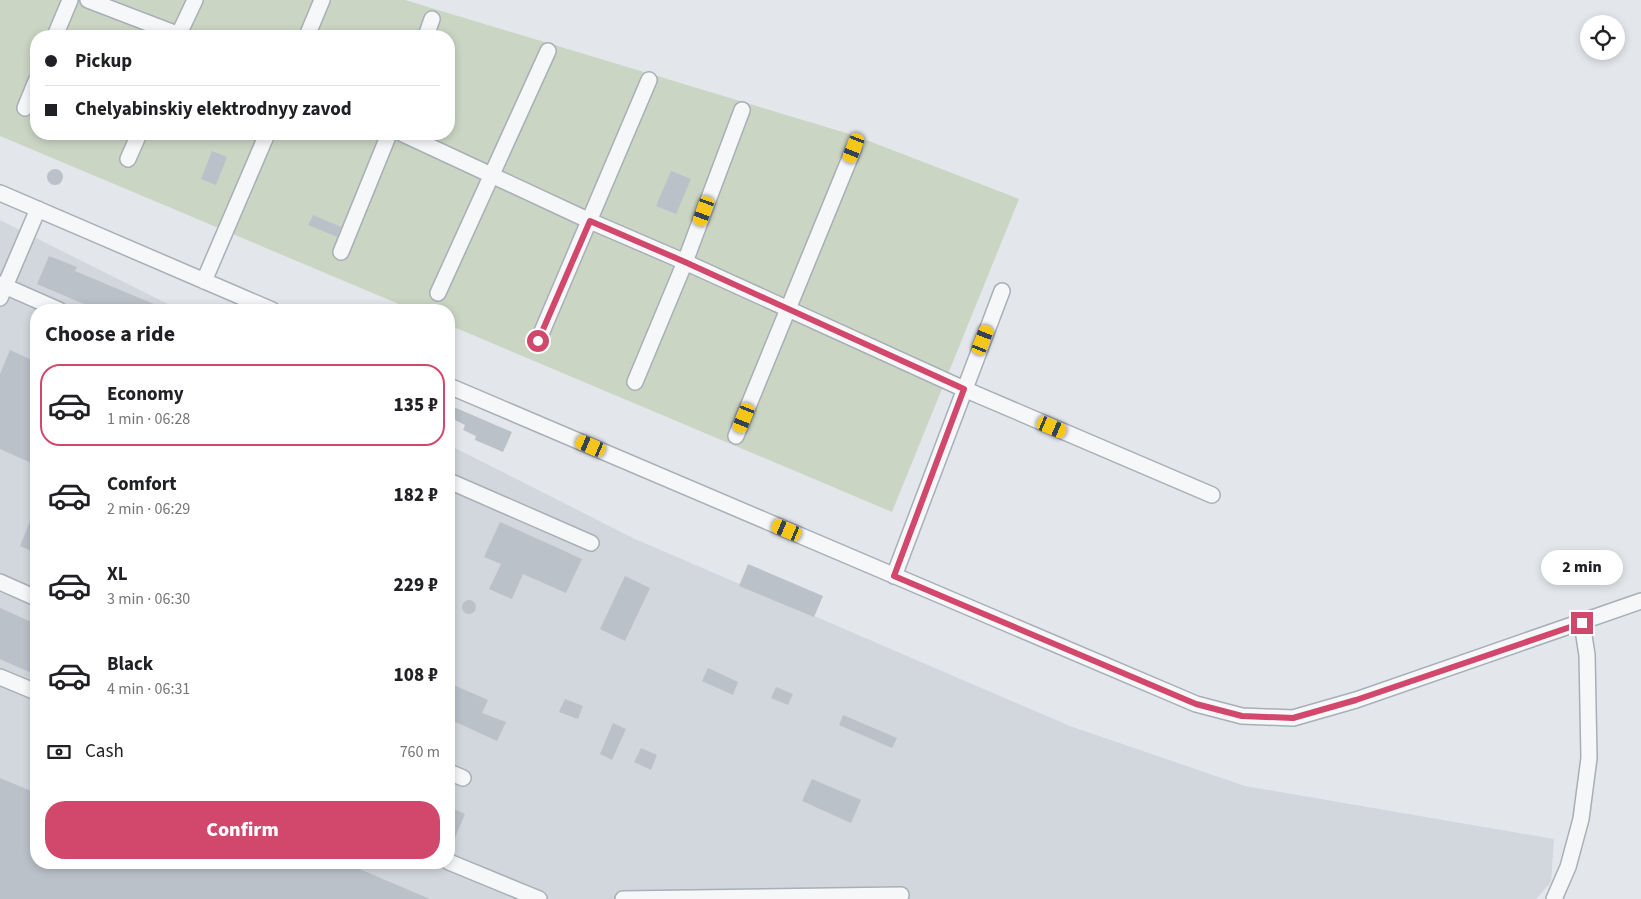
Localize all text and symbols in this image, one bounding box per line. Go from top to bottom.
map controls [1580,15,1625,60]
button: locate [1580,15,1625,60]
text: Pickup [75,48,132,75]
text: Chelyabinskiy elektrodnyy zavod [75,96,352,123]
car [841,131,866,165]
car [691,194,716,228]
text: Choose a ride [45,318,175,350]
car [970,323,995,357]
route start [527,330,549,352]
text: Economy [107,381,184,408]
icon: car [47,383,92,428]
text: 135 ₽ [394,392,438,419]
car [731,401,756,435]
text: 1 min · 06:28 [107,408,190,430]
car [1035,414,1068,440]
car [574,433,607,459]
text: Comfort [107,471,177,498]
icon: car [47,473,92,518]
text: 182 ₽ [394,482,438,509]
text: 2 min · 06:29 [107,498,190,520]
car [770,517,803,543]
callout: 2 min [1541,550,1623,586]
text: 2 min [1562,556,1602,578]
text: XL [107,561,128,588]
icon: car [47,563,92,608]
text: 229 ₽ [394,572,438,599]
text: 3 min · 06:30 [107,588,190,610]
route end [1571,612,1593,634]
text: Black [107,651,153,678]
icon: car [47,653,92,698]
text: 108 ₽ [394,662,438,689]
text: 4 min · 06:31 [107,678,190,700]
icon: cash [45,738,73,766]
text: Cash [85,738,124,765]
text: 760 m [400,741,440,763]
button: Confirm [45,801,440,859]

